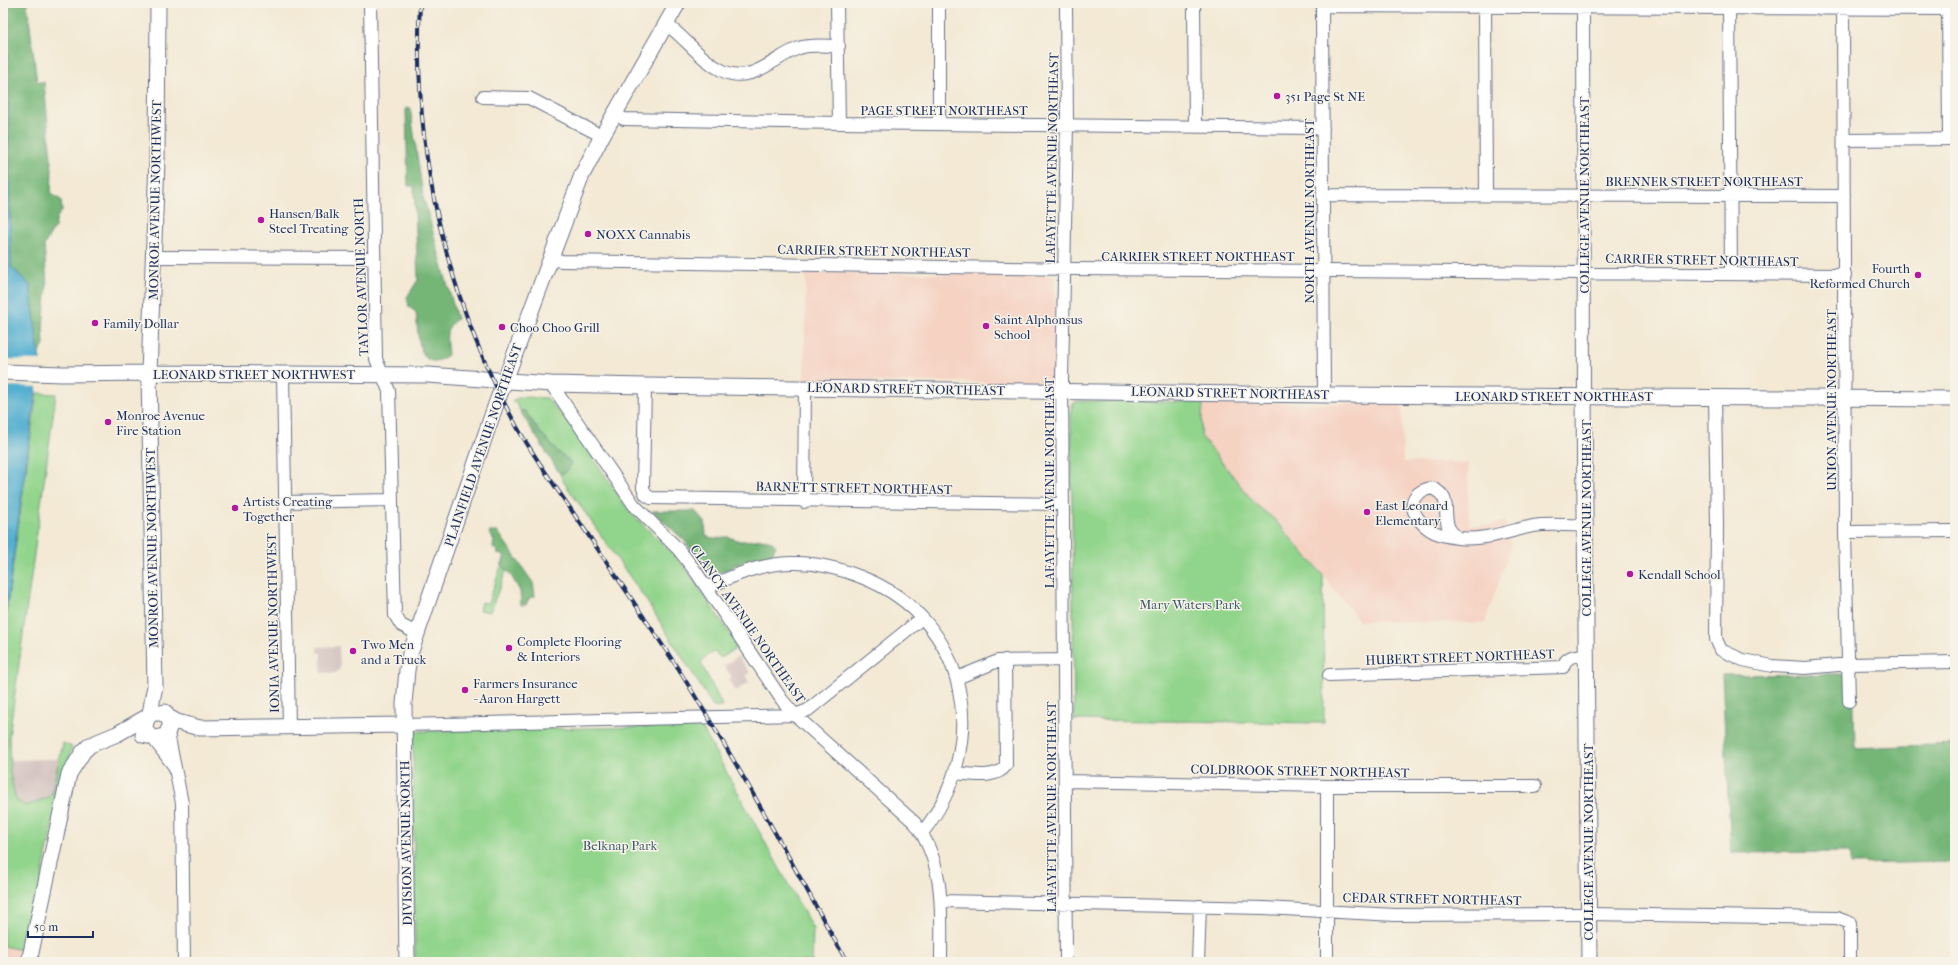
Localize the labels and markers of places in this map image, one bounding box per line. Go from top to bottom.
place label: 351 Page St NE [1285,89,1365,104]
marker: 351 Page St NE [1272,91,1282,101]
place label: Hansen/Balk Steel Treating [269,206,349,236]
marker: Hansen/Balk Steel Treating [256,215,266,225]
place label: NOXX Cannabis [596,227,690,242]
marker: NOXX Cannabis [583,229,593,239]
place label: Fourth Reformed Church [1809,261,1911,291]
marker: Fourth Reformed Church [1913,270,1923,280]
place label: Saint Alphonsus School [994,312,1083,342]
place label: Family Dollar [103,316,179,331]
marker: Family Dollar [90,318,100,328]
place label: Choo Choo Grill [510,320,600,335]
marker: Saint Alphonsus School [981,321,991,331]
marker: Choo Choo Grill [497,322,507,332]
place label: Monroe Avenue Fire Station [116,408,206,438]
marker: Monroe Avenue Fire Station [103,417,113,427]
place label: Artists Creating Together [242,494,333,524]
place label: East Leonard Elementary [1375,498,1449,528]
marker: Artists Creating Together [230,503,240,513]
marker: East Leonard Elementary [1362,507,1372,517]
place label: Kendall School [1638,567,1721,582]
marker: Kendall School [1625,569,1635,579]
place label: Complete Flooring & Interiors [517,634,622,664]
place label: Two Men and a Truck [361,637,427,667]
marker: Complete Flooring & Interiors [504,643,514,653]
marker: Two Men and a Truck [348,646,358,656]
place label: Farmers Insurance - Aaron Hargett [473,676,578,706]
marker: Farmers Insurance - Aaron Hargett [460,685,470,695]

